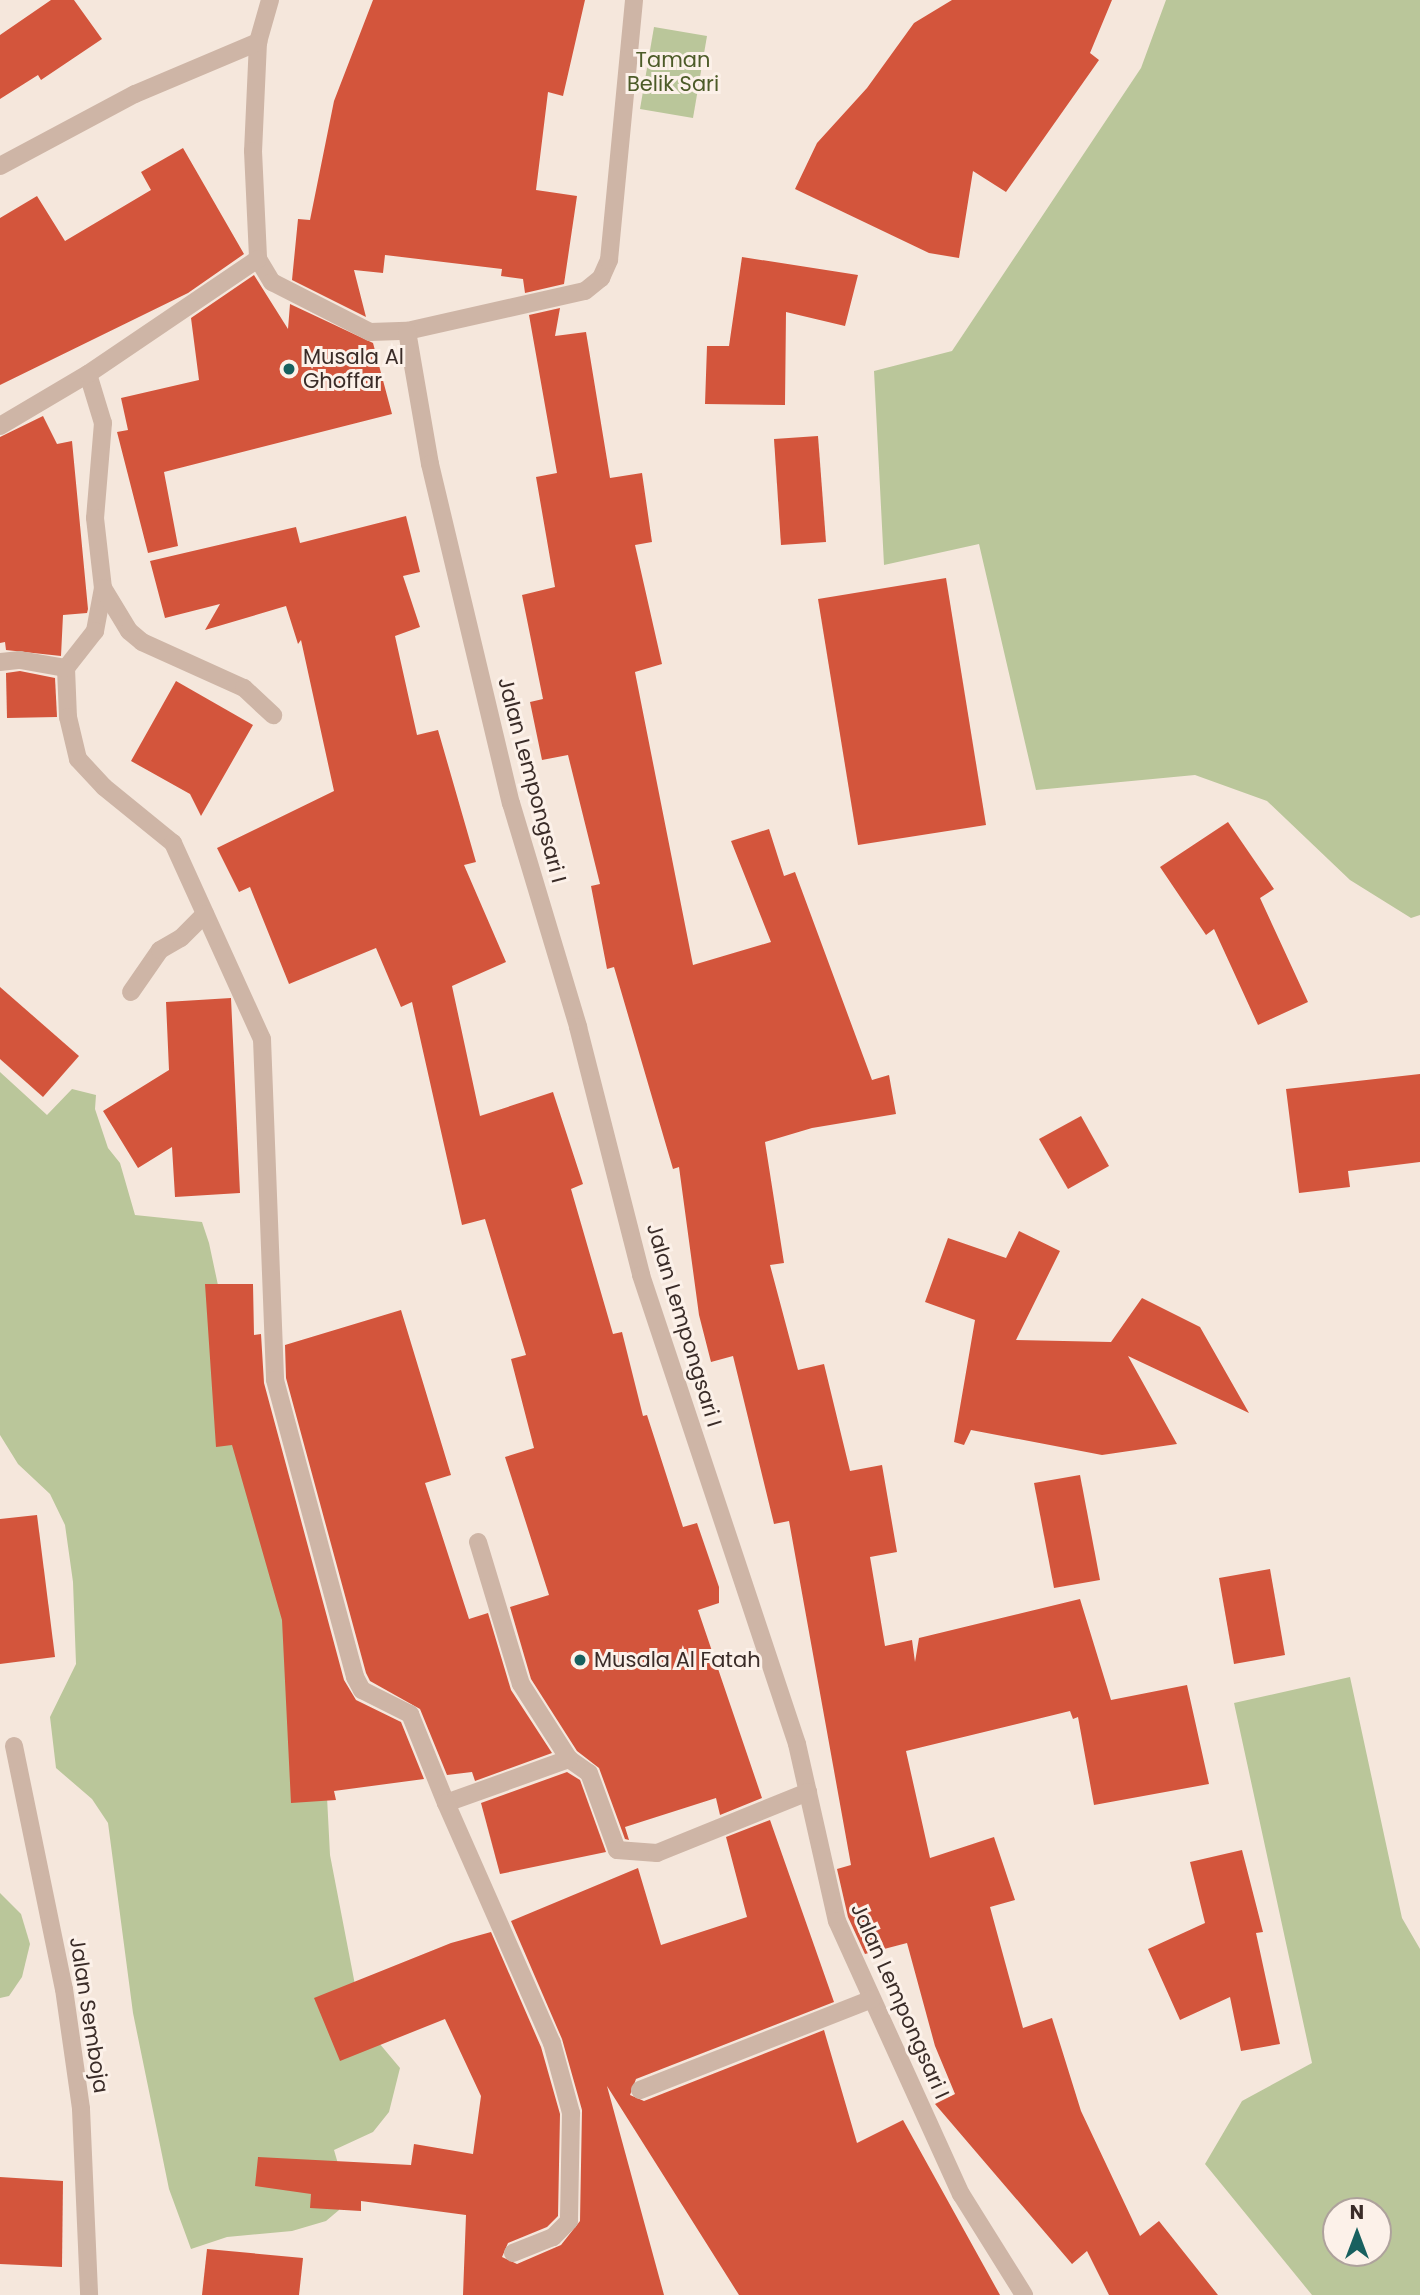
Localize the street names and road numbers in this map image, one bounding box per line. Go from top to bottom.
street label: Jalan Lempongsari I [492,675,572,885]
street label: Jalan Lempongsari I [641,1220,727,1430]
street label: Jalan Lempongsari I [845,1899,955,2103]
street label: Jalan Semboja [64,1935,114,2095]

